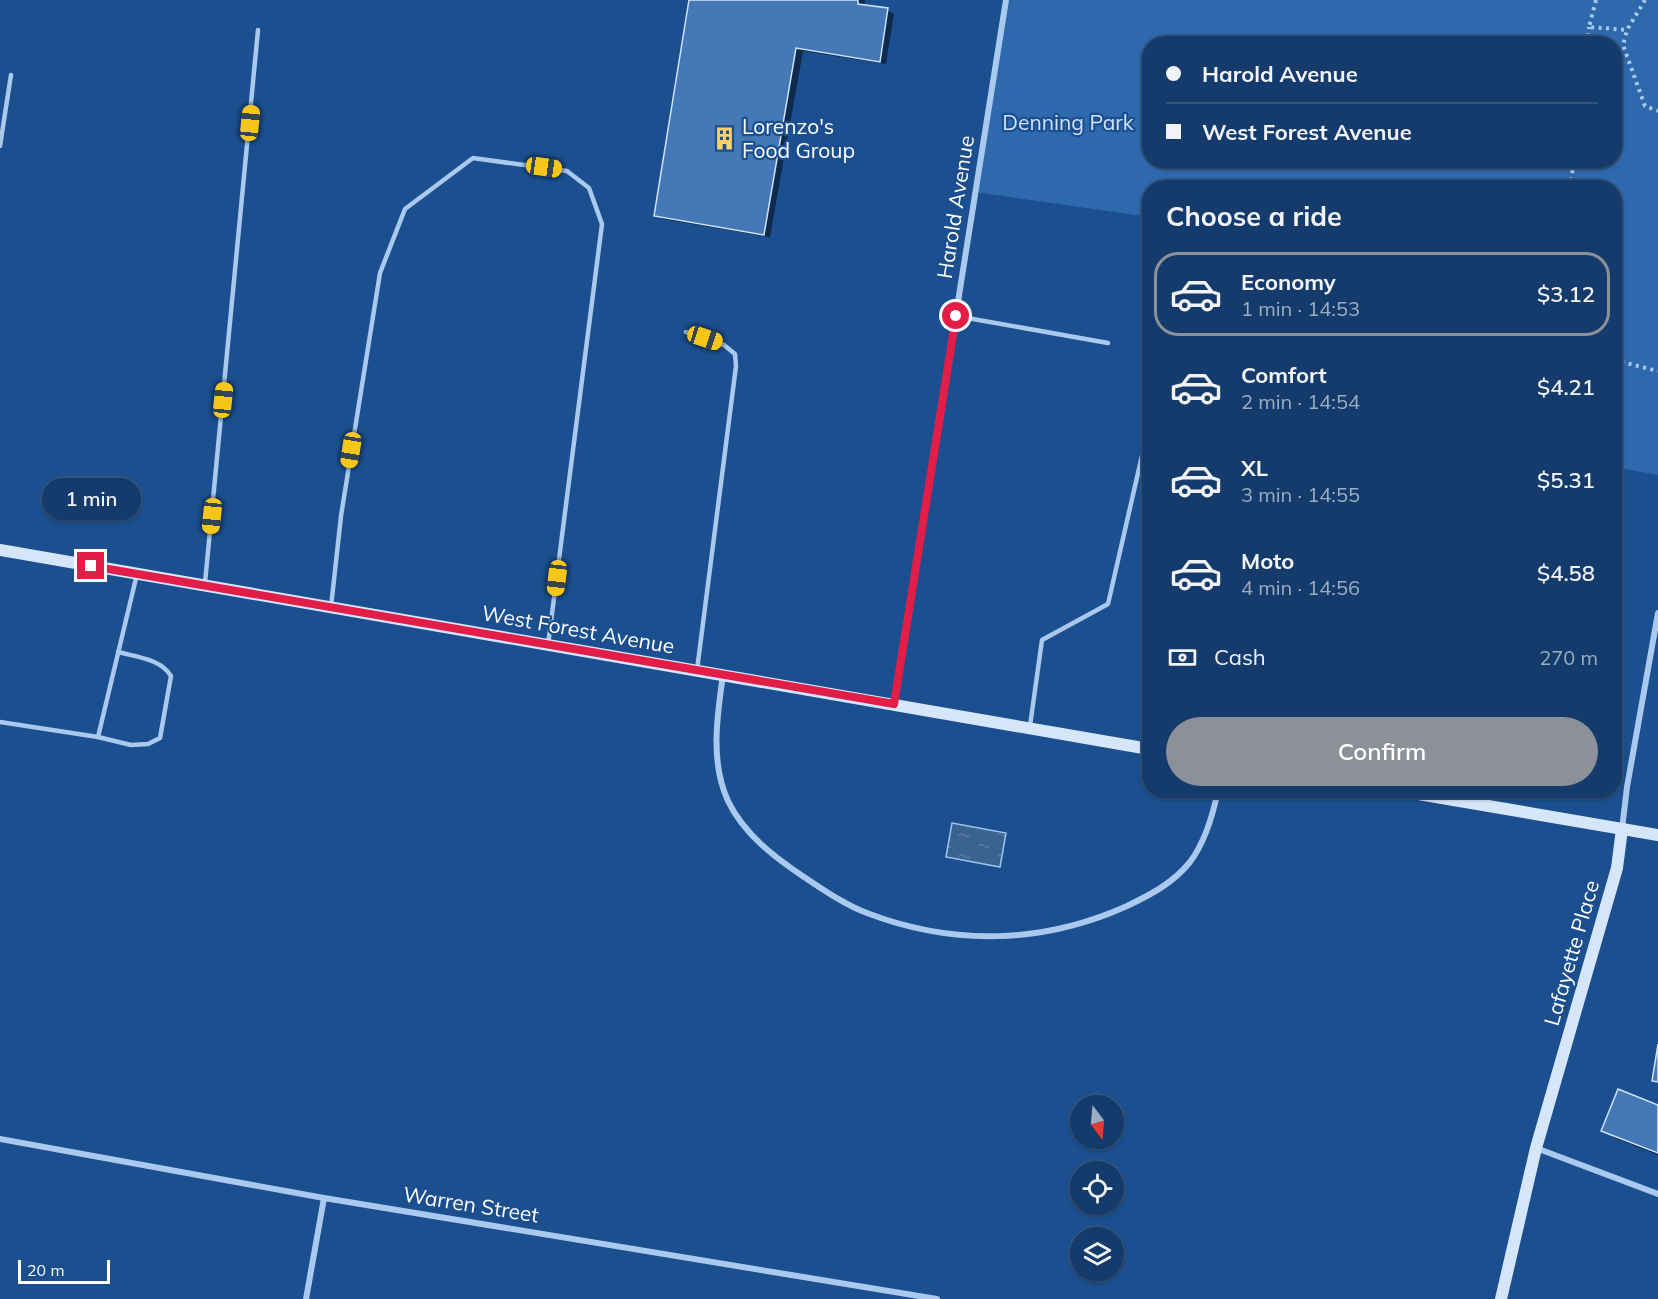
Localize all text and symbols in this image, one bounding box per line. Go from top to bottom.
text: Harold Avenue [1202,60,1358,88]
car [239,104,261,142]
park label: Denning Park [1002,109,1134,135]
place label: Lorenzo's Food Group [742,113,855,163]
text: West Forest Avenue [1202,118,1412,146]
building icon: Lorenzo's Food Group [711,126,737,152]
street label: Harold Avenue [931,133,979,280]
car [525,156,563,178]
text: Choose a ride [1166,199,1342,233]
icon: car [1169,267,1223,321]
text: Economy [1241,268,1336,296]
text: $3.12 [1537,280,1595,308]
text: 1 min · 14:53 [1241,296,1360,321]
route start [942,302,969,329]
car [685,324,725,352]
icon: car [1169,360,1223,414]
text: Comfort [1241,361,1327,389]
text: $4.21 [1537,373,1595,401]
car [212,381,234,419]
text: 2 min · 14:54 [1241,389,1360,414]
car [339,431,363,469]
icon: car [1169,453,1223,507]
text: XL [1241,454,1268,482]
text: $5.31 [1537,466,1595,494]
callout: 1 min [42,479,140,521]
text: 3 min · 14:55 [1241,482,1360,507]
text: 1 min [66,486,117,511]
car [201,497,223,535]
icon: car [1169,546,1223,600]
text: Moto [1241,547,1294,575]
route end [77,552,104,579]
car [546,559,568,597]
text: $4.58 [1537,559,1595,587]
text: 4 min · 14:56 [1241,575,1360,600]
street label: West Forest Avenue [480,599,677,659]
icon: cash [1166,641,1199,674]
text: Cash [1214,643,1266,671]
text: 270 m [1539,645,1598,670]
button: Confirm [1166,717,1598,786]
street label: Lafayette Place [1538,877,1604,1028]
north arrow [1070,1095,1124,1149]
map controls [1070,1095,1124,1281]
button: locate [1070,1161,1124,1215]
street label: Warren Street [401,1180,541,1228]
button: layers [1070,1227,1124,1281]
scale bar [18,1257,110,1284]
text: 20 m [27,1260,64,1280]

